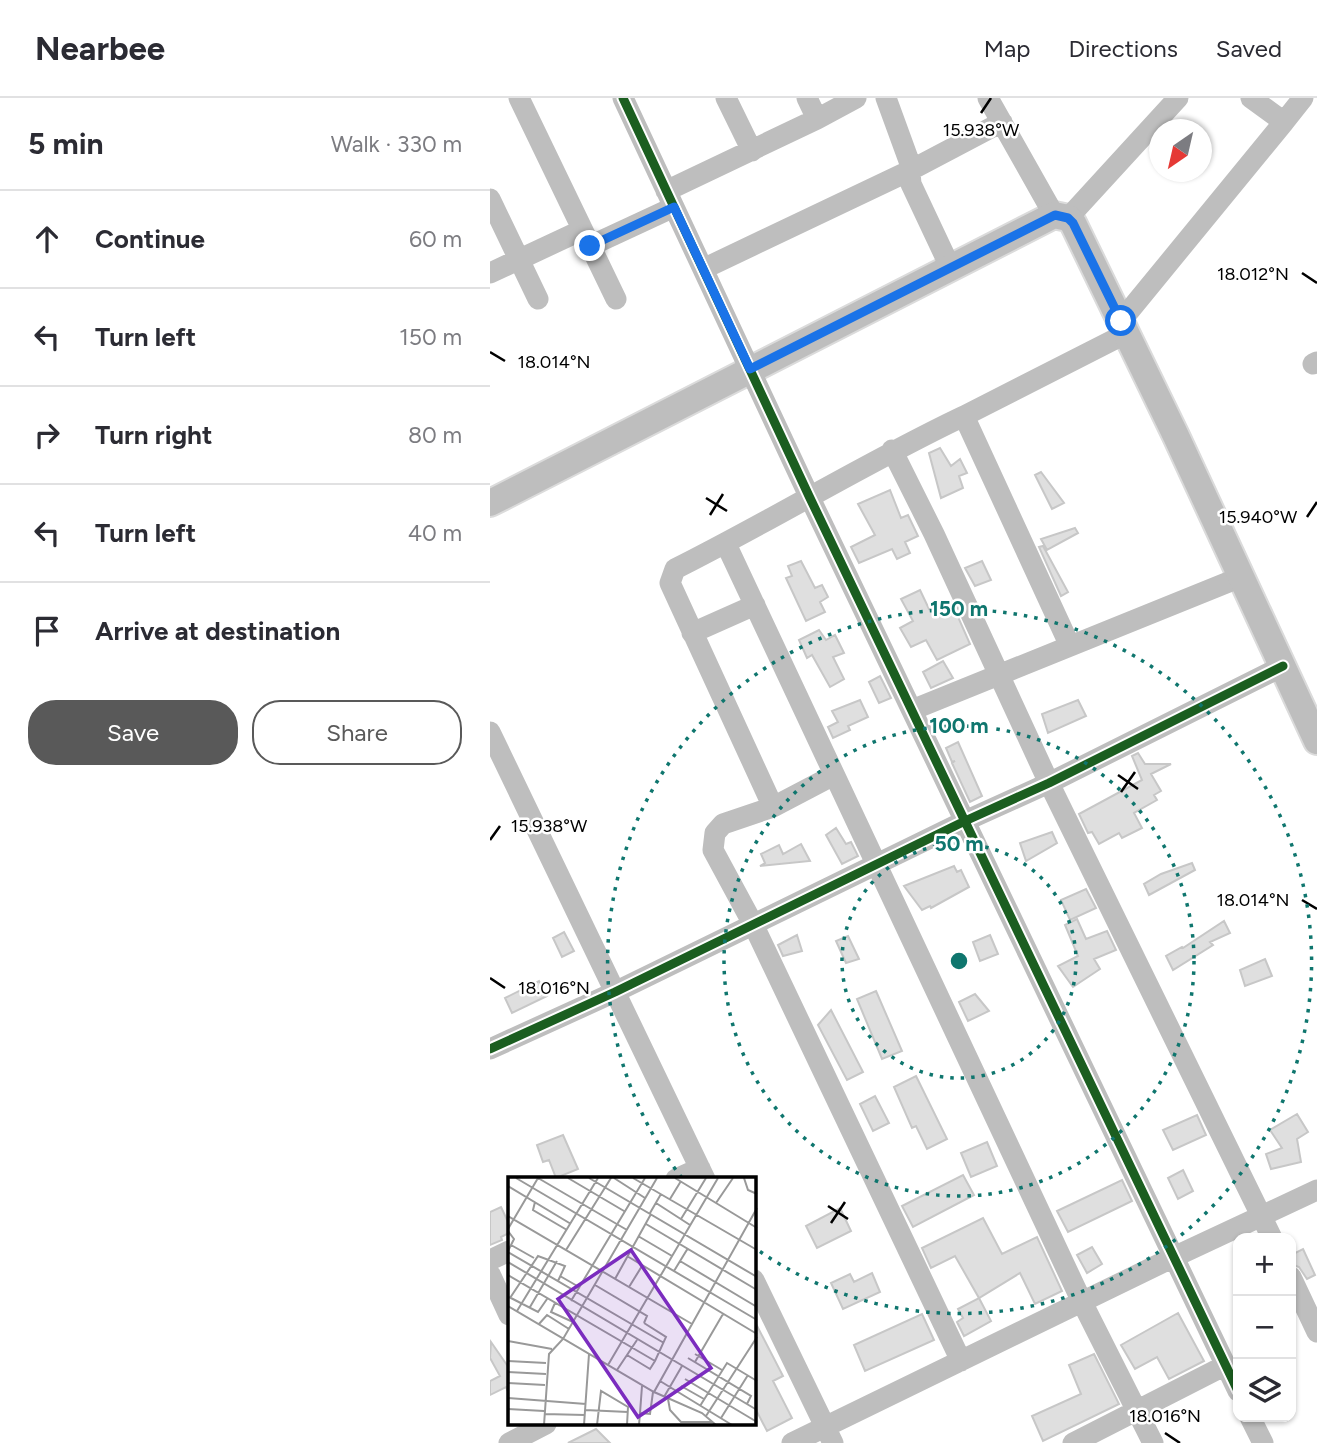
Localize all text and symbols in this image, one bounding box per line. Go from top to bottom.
text: Nearbee [35,29,165,68]
text: Map [984,34,1030,63]
text: Directions [1068,34,1178,63]
text: Saved [1216,34,1282,63]
text: 15.938°W [943,119,1020,141]
north arrow [1149,119,1212,182]
text: 5 min [28,125,104,162]
text: Walk · 330 m [331,130,462,158]
icon: ahead [28,220,66,258]
text: Continue [95,223,205,255]
text: 60 m [409,225,462,253]
route end [574,230,605,261]
text: 18.012°N [1217,263,1289,285]
route start [1105,305,1136,336]
icon: left [28,318,66,356]
text: Turn left [95,321,196,353]
text: 150 m [399,323,462,351]
text: 18.014°N [518,351,590,373]
icon: right [28,416,66,454]
text: Turn right [95,419,212,451]
text: 80 m [408,421,462,449]
text: 15.940°W [1219,506,1298,528]
icon: left [28,514,66,552]
text: Turn left [95,517,196,549]
text: 40 m [408,519,462,547]
text: 150 m [930,596,988,621]
icon: arrive [28,612,66,650]
text: Arrive at destination [95,615,340,647]
button: Save [28,700,238,765]
button: Share [252,700,462,765]
text: 100 m [929,713,989,738]
text: 15.938°W [511,815,588,837]
text: 50 m [934,831,984,856]
text: 18.014°N [1217,889,1289,911]
centre of rings [947,949,971,973]
text: 18.016°N [518,977,590,999]
inset map [508,1177,756,1426]
map controls [1233,1233,1296,1422]
button: + [1233,1233,1296,1296]
button: − [1233,1296,1296,1359]
button: layers [1233,1359,1296,1422]
text: 18.016°N [1129,1405,1201,1427]

